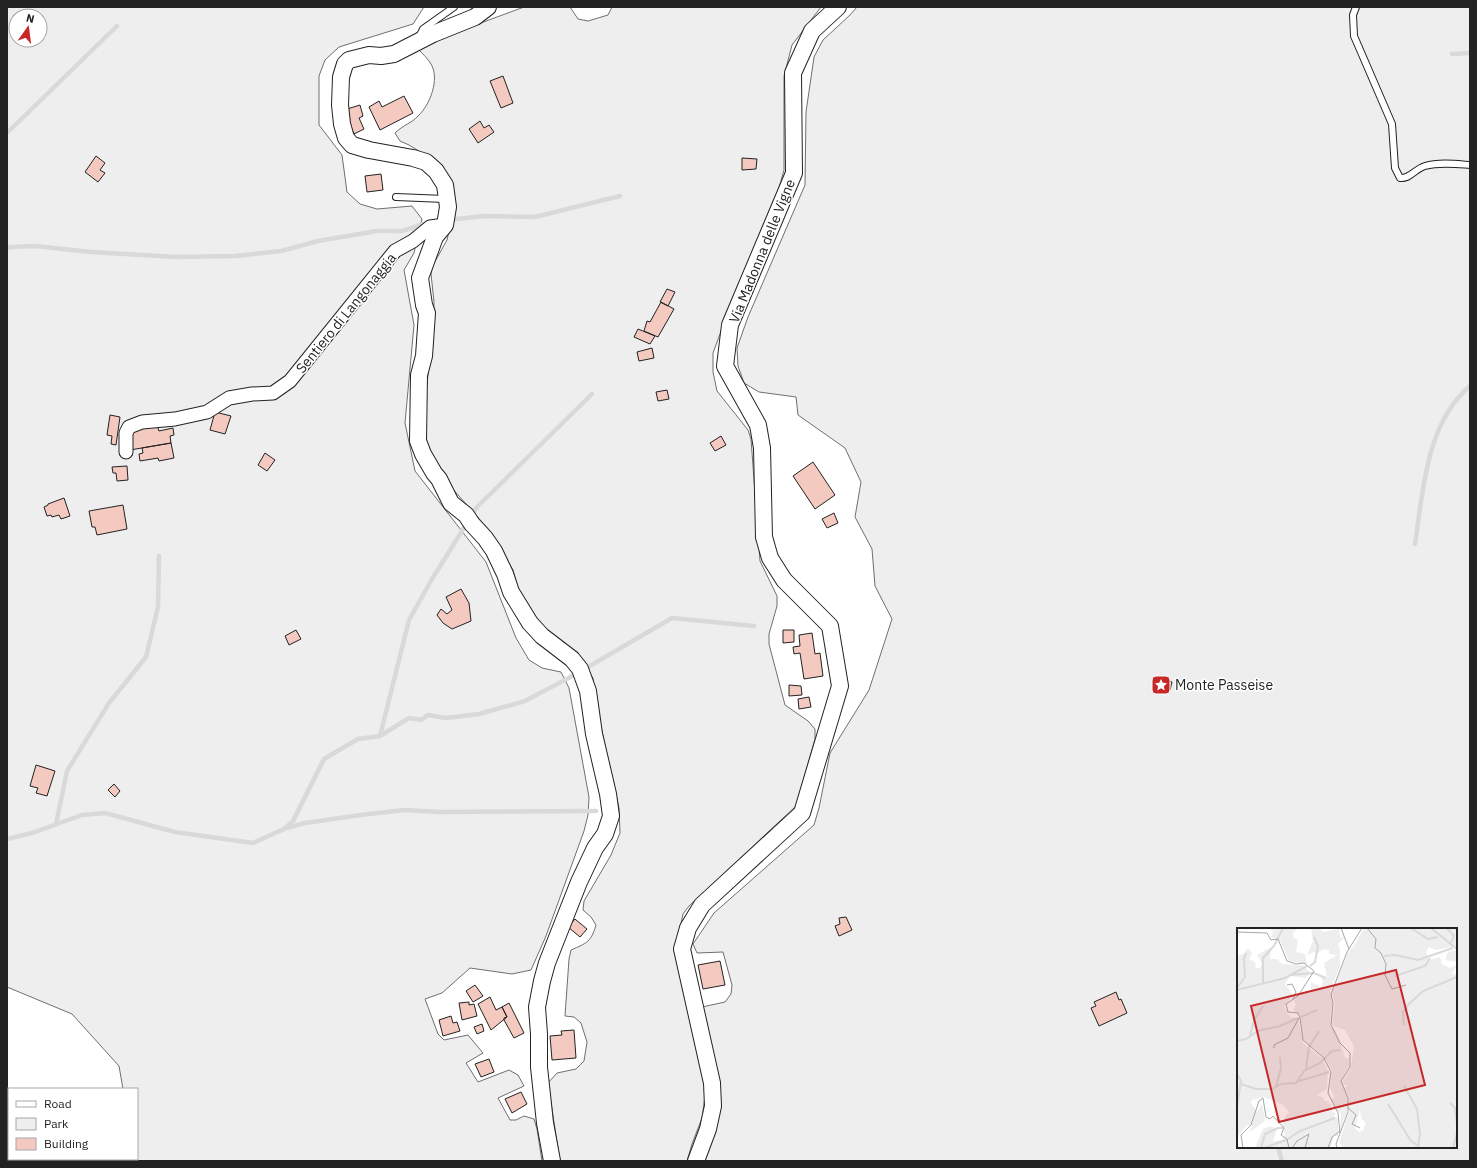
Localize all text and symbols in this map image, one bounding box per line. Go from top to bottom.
north arrow [8,8,48,48]
text: N [25,11,36,26]
street label: Via Madonna delle Vigne [725,176,799,326]
street label: Sentiero di Langonaggia [292,249,400,377]
place icon: Monte Passeise [1150,674,1172,696]
place label: Monte Passeise [1175,676,1273,694]
inset map [1237,928,1457,1148]
legend [8,1088,138,1160]
text: Road [44,1096,72,1111]
text: Park [44,1116,69,1131]
text: Building [44,1136,89,1151]

